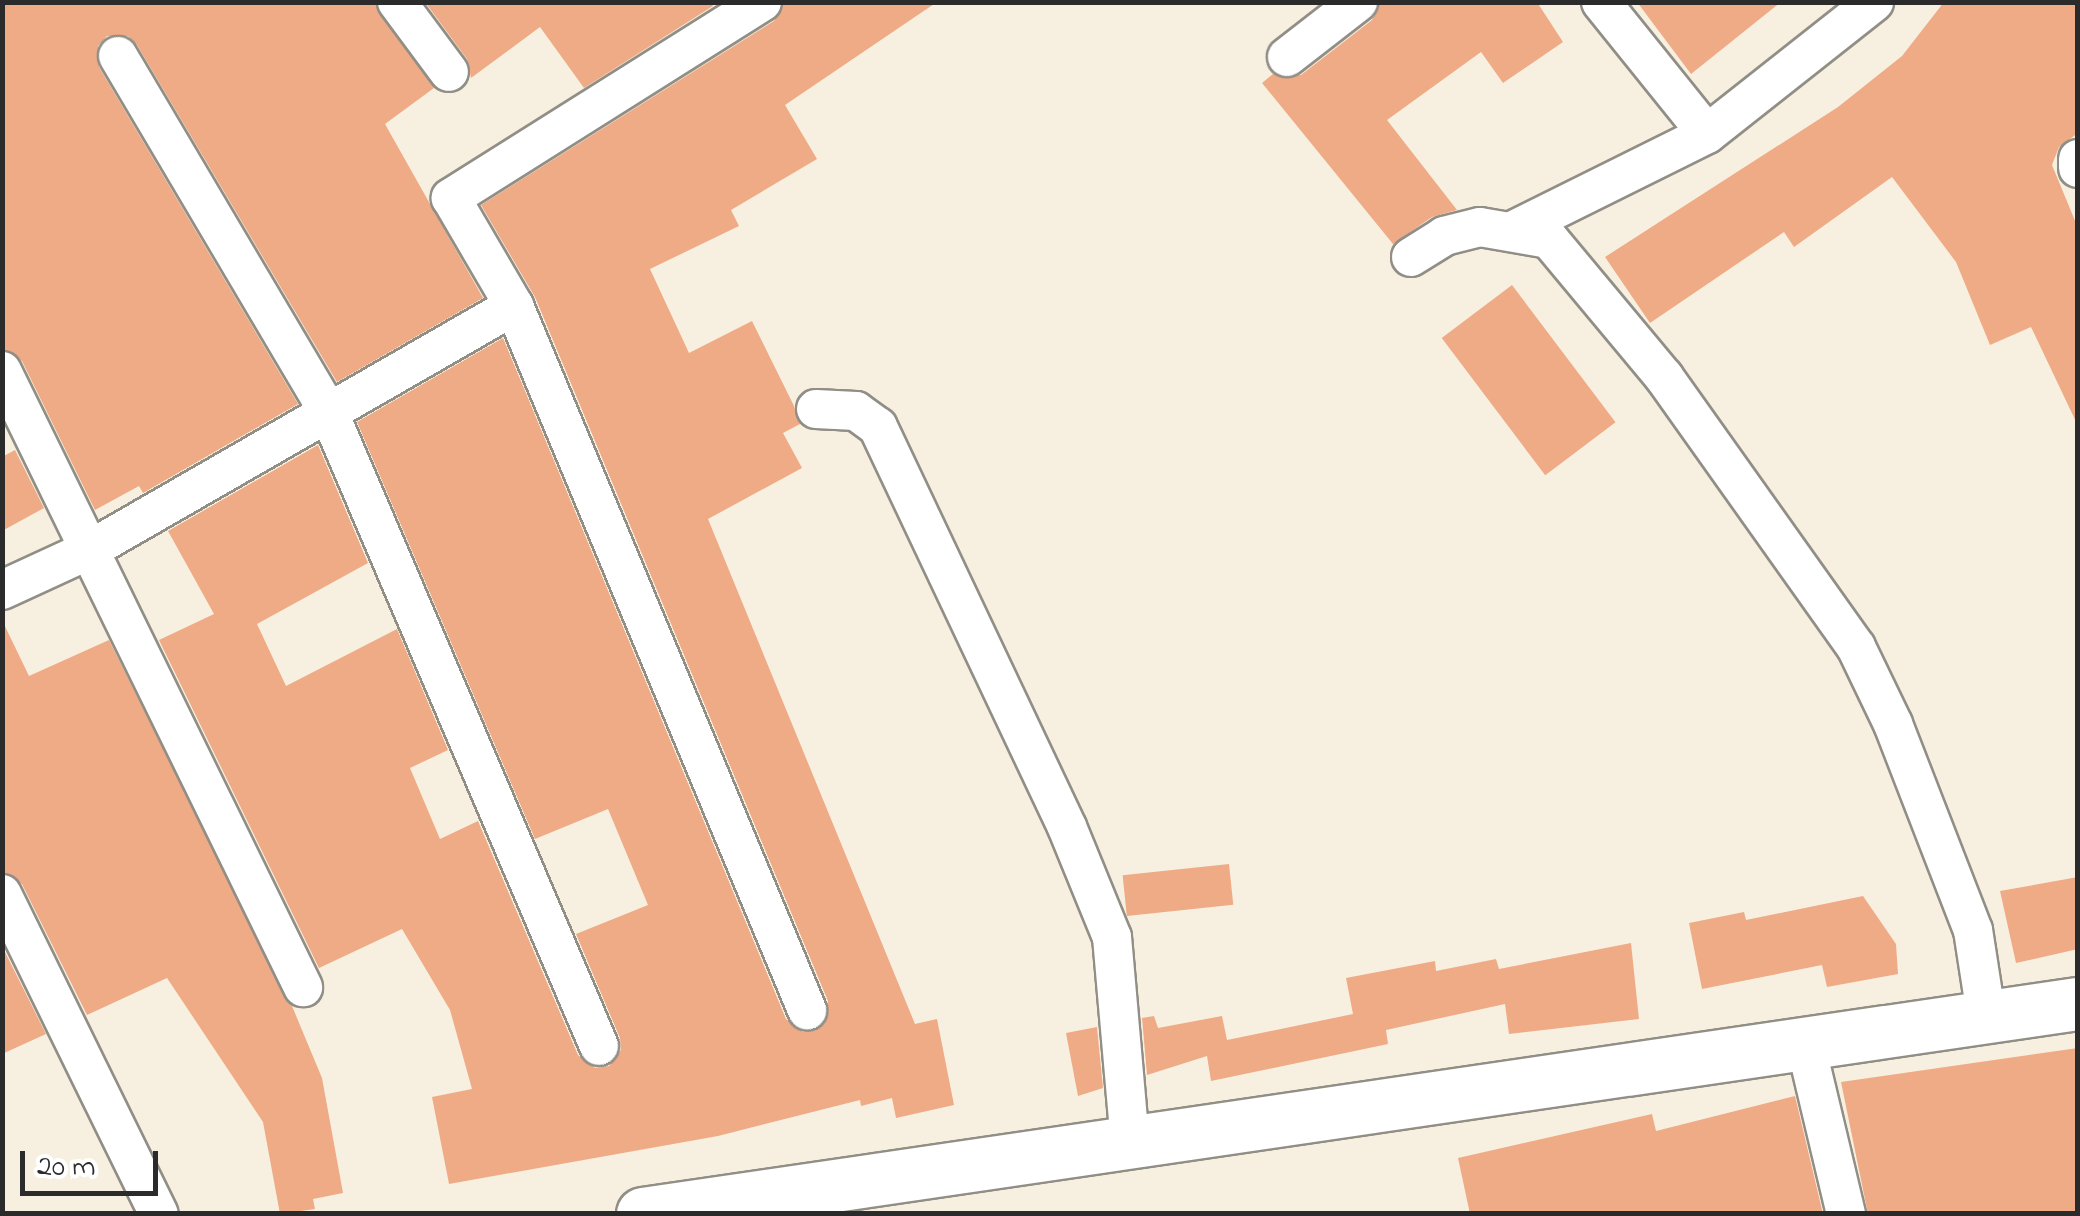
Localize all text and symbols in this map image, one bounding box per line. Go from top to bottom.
scale bar [25,1131,162,1193]
text: 20 m [37,1146,96,1190]

